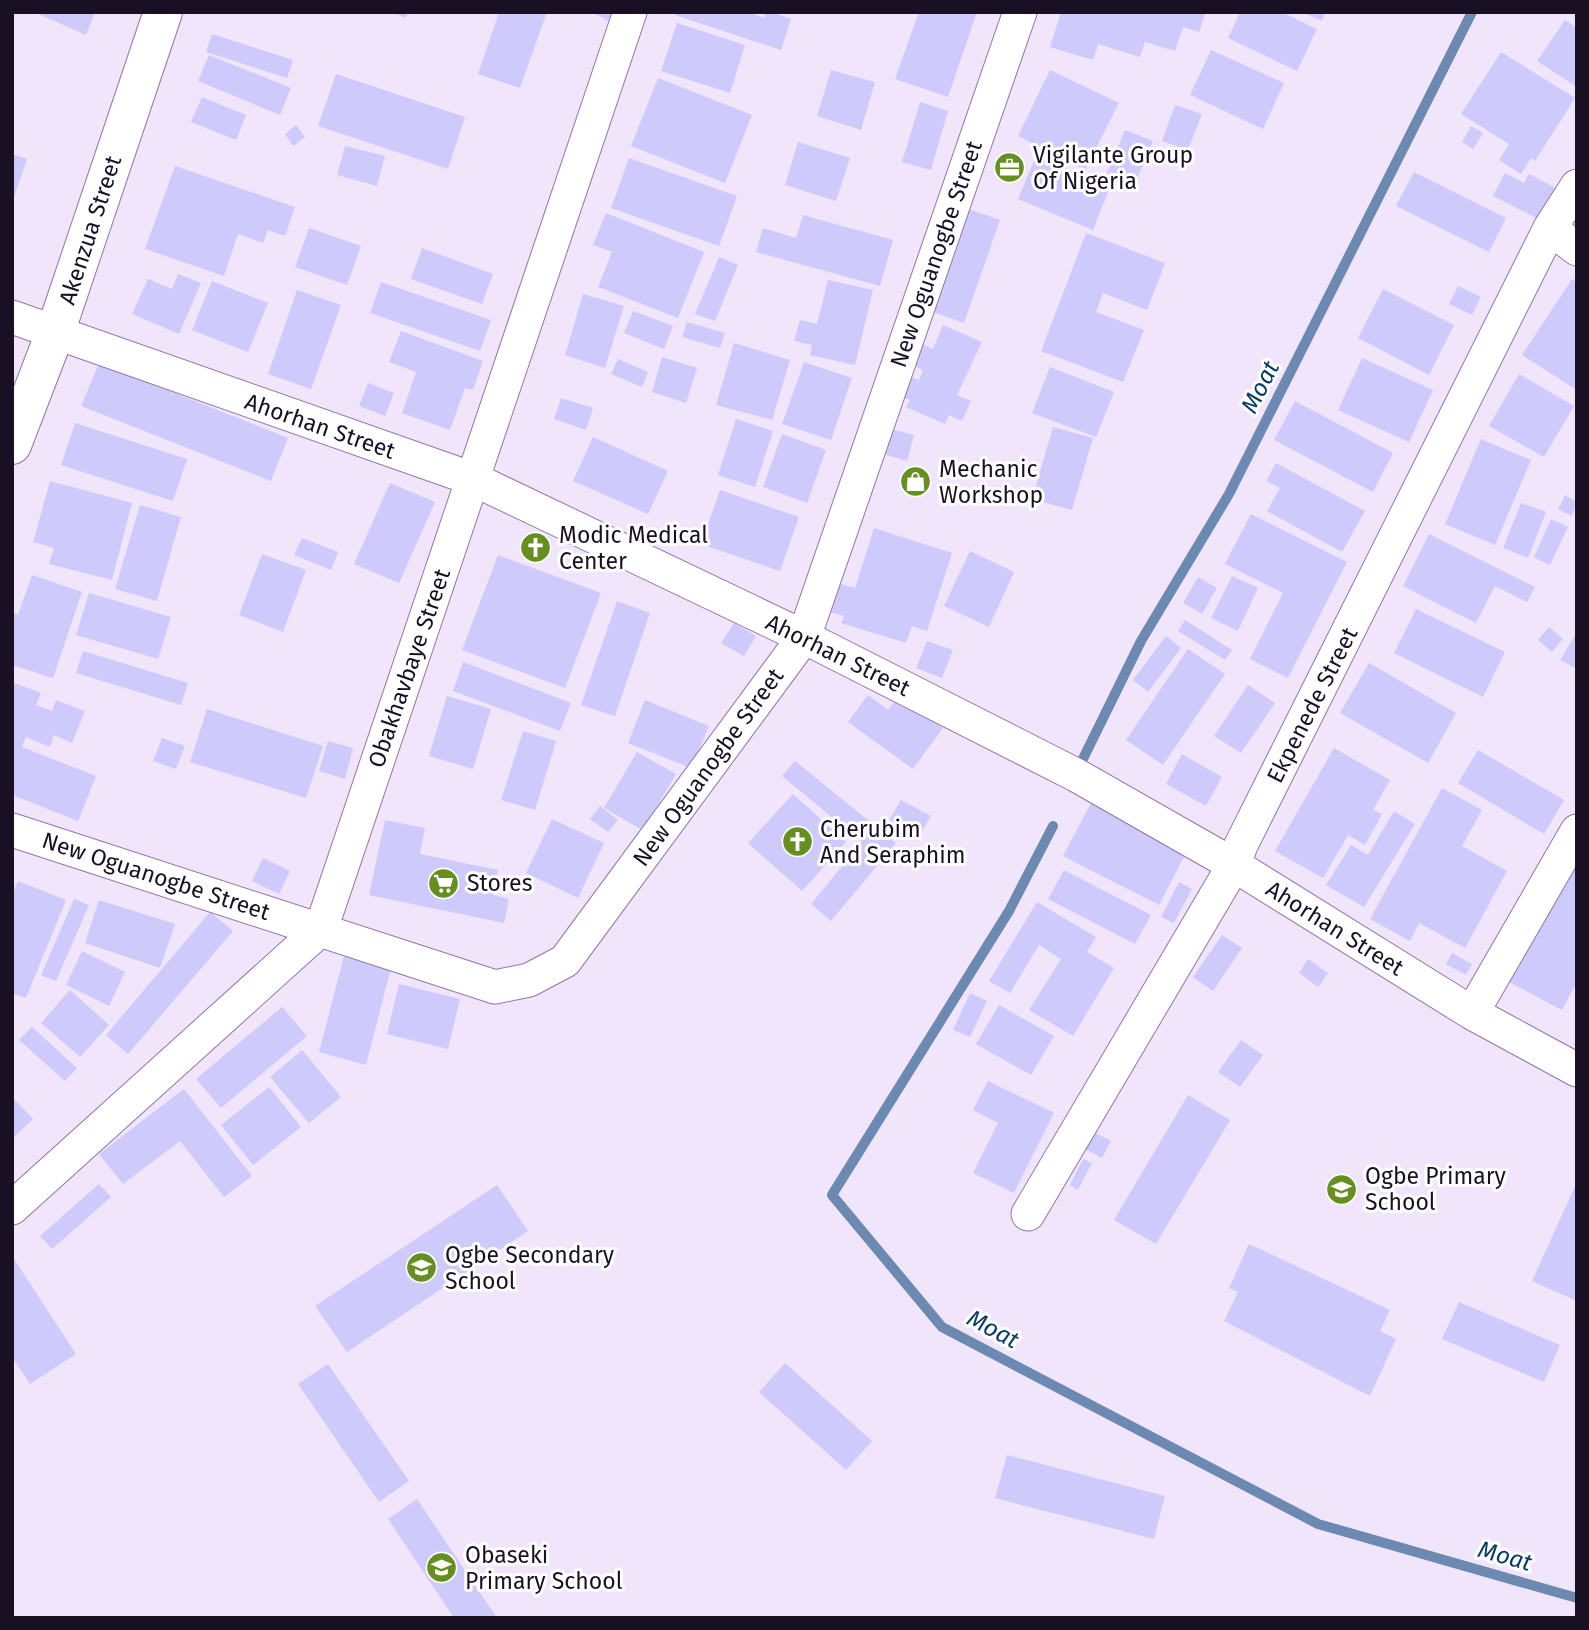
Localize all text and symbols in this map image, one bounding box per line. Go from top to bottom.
street label: New Oguanogbe Street [884,136,988,371]
place label: Vigilante Group Of Nigeria [1033,141,1193,195]
street label: Akenzua Street [53,151,127,308]
office icon: Vigilante Group Of Nigeria [993,151,1027,185]
water label: Moat [1235,356,1285,418]
street label: Ahorhan Street [241,387,399,465]
place label: Mechanic Workshop [939,455,1043,509]
shop icon: Mechanic Workshop [899,465,933,499]
place label: Modic Medical Center [559,521,708,575]
church icon: Modic Medical Center [519,531,553,565]
street label: Obakhavbaye Street [362,564,456,771]
street label: Ahorhan Street [761,608,915,702]
street label: Ekpenede Street [1261,622,1364,788]
street label: New Oguanogbe Street [627,662,790,871]
place label: Cherubim And Seraphim [820,815,966,869]
church icon: Cherubim And Seraphim [780,825,814,859]
street label: New Oguanogbe Street [39,826,274,926]
supermarket icon: Stores [427,866,461,900]
place label: Stores [467,869,532,897]
street label: Ahorhan Street [1261,875,1410,982]
place label: Ogbe Primary School [1365,1162,1507,1216]
school or university icon: Ogbe Primary School [1325,1172,1359,1206]
place label: Ogbe Secondary School [445,1241,615,1295]
school or university icon: Ogbe Secondary School [405,1251,439,1285]
water label: Moat [962,1304,1024,1354]
water label: Moat [1475,1535,1536,1577]
place label: Obaseki Primary School [465,1541,623,1595]
school or university icon: Obaseki Primary School [425,1551,459,1585]

